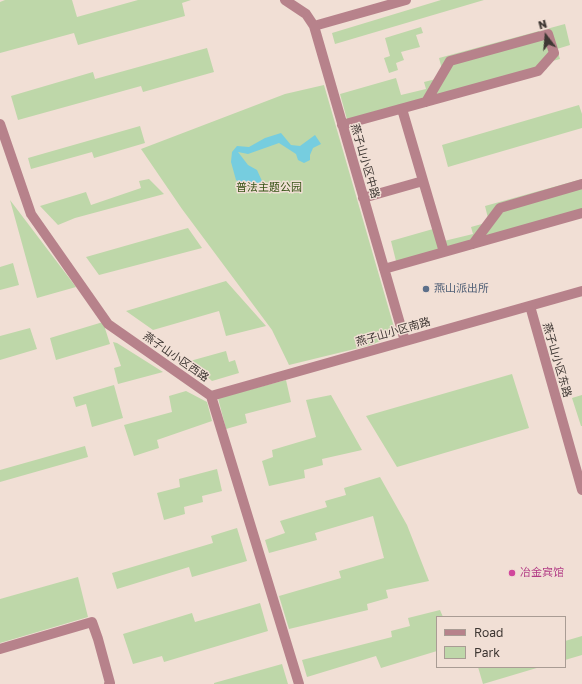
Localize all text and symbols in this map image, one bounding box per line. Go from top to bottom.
north arrow [526,16,566,56]
text: N [537,17,548,31]
street label: 燕子山小区中路 [348,122,382,200]
park label: 普法主题公园 [236,181,302,195]
place label: 燕山派出所 [434,282,489,296]
marker: 燕山派出所 [421,284,431,294]
street label: 燕子山小区南路 [354,315,432,349]
street label: 燕子山小区东路 [540,321,574,399]
street label: 燕子山小区西路 [141,330,211,384]
place label: 冶金宾馆 [520,566,564,580]
marker: 冶金宾馆 [507,568,517,578]
legend [436,616,566,668]
text: Road [474,625,503,640]
text: Park [474,645,500,660]

